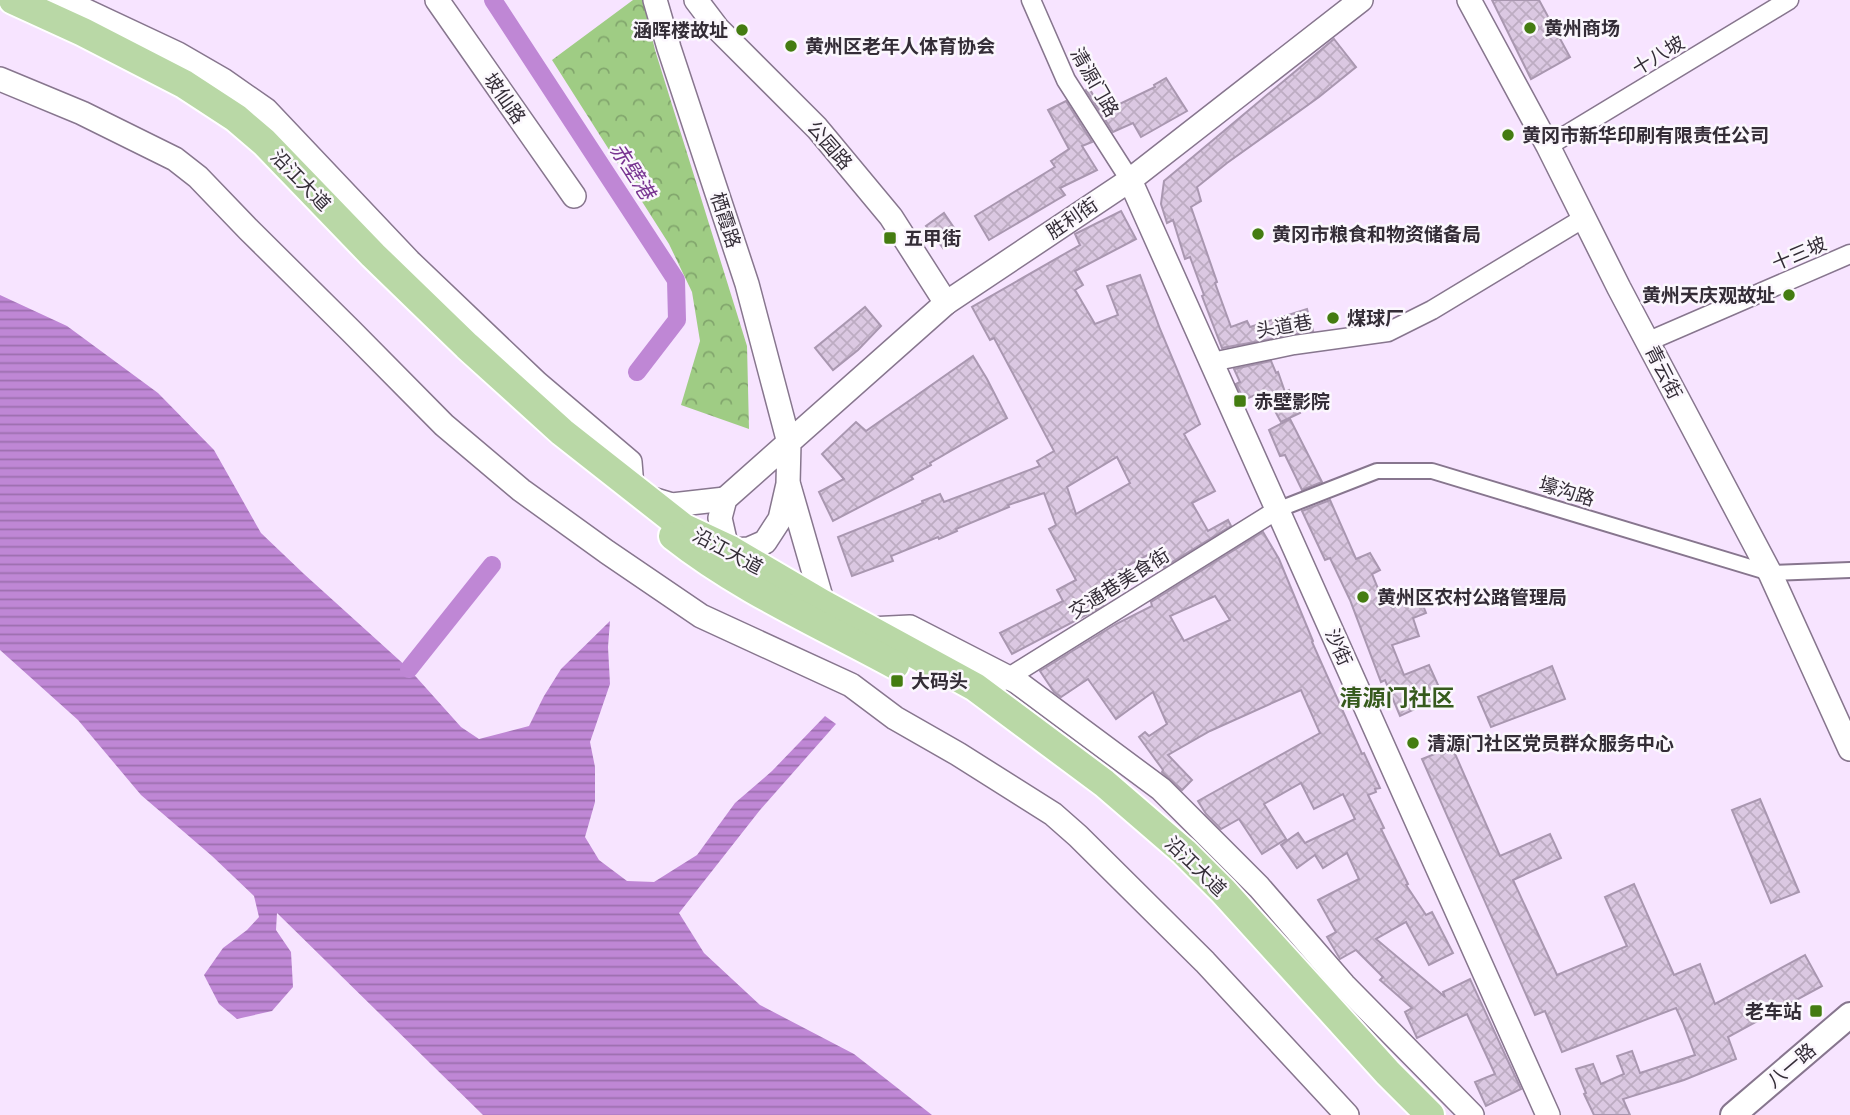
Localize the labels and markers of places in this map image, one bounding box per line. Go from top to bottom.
place label: 黄州商场 [1544,16,1620,40]
place label: 涵晖楼故址 [633,18,728,42]
marker: 黄州商场 [1522,20,1538,36]
marker: 涵晖楼故址 [734,22,750,38]
place label: 黄州区老年人体育协会 [805,34,995,58]
marker: 黄州区老年人体育协会 [783,38,799,54]
place label: 黄冈市新华印刷有限责任公司 [1522,123,1769,147]
marker: 黄冈市新华印刷有限责任公司 [1500,127,1516,143]
place label: 黄冈市粮食和物资储备局 [1272,222,1481,246]
place label: 五甲街 [904,226,961,250]
marker: 黄冈市粮食和物资储备局 [1250,226,1266,242]
marker: 五甲街 [882,230,898,246]
place label: 黄州天庆观故址 [1642,283,1775,307]
marker: 黄州天庆观故址 [1781,287,1797,303]
place label: 煤球厂 [1347,306,1404,330]
marker: 煤球厂 [1325,310,1341,326]
place label: 赤壁影院 [1254,389,1330,413]
marker: 赤壁影院 [1232,393,1248,409]
place label: 黄州区农村公路管理局 [1377,585,1567,609]
marker: 黄州区农村公路管理局 [1355,589,1371,605]
place label: 大码头 [911,669,968,693]
marker: 大码头 [889,673,905,689]
place label: 清源门社区党员群众服务中心 [1427,731,1674,755]
marker: 清源门社区党员群众服务中心 [1405,735,1421,751]
place label: 老车站 [1745,999,1802,1023]
marker: 老车站 [1808,1003,1824,1019]

